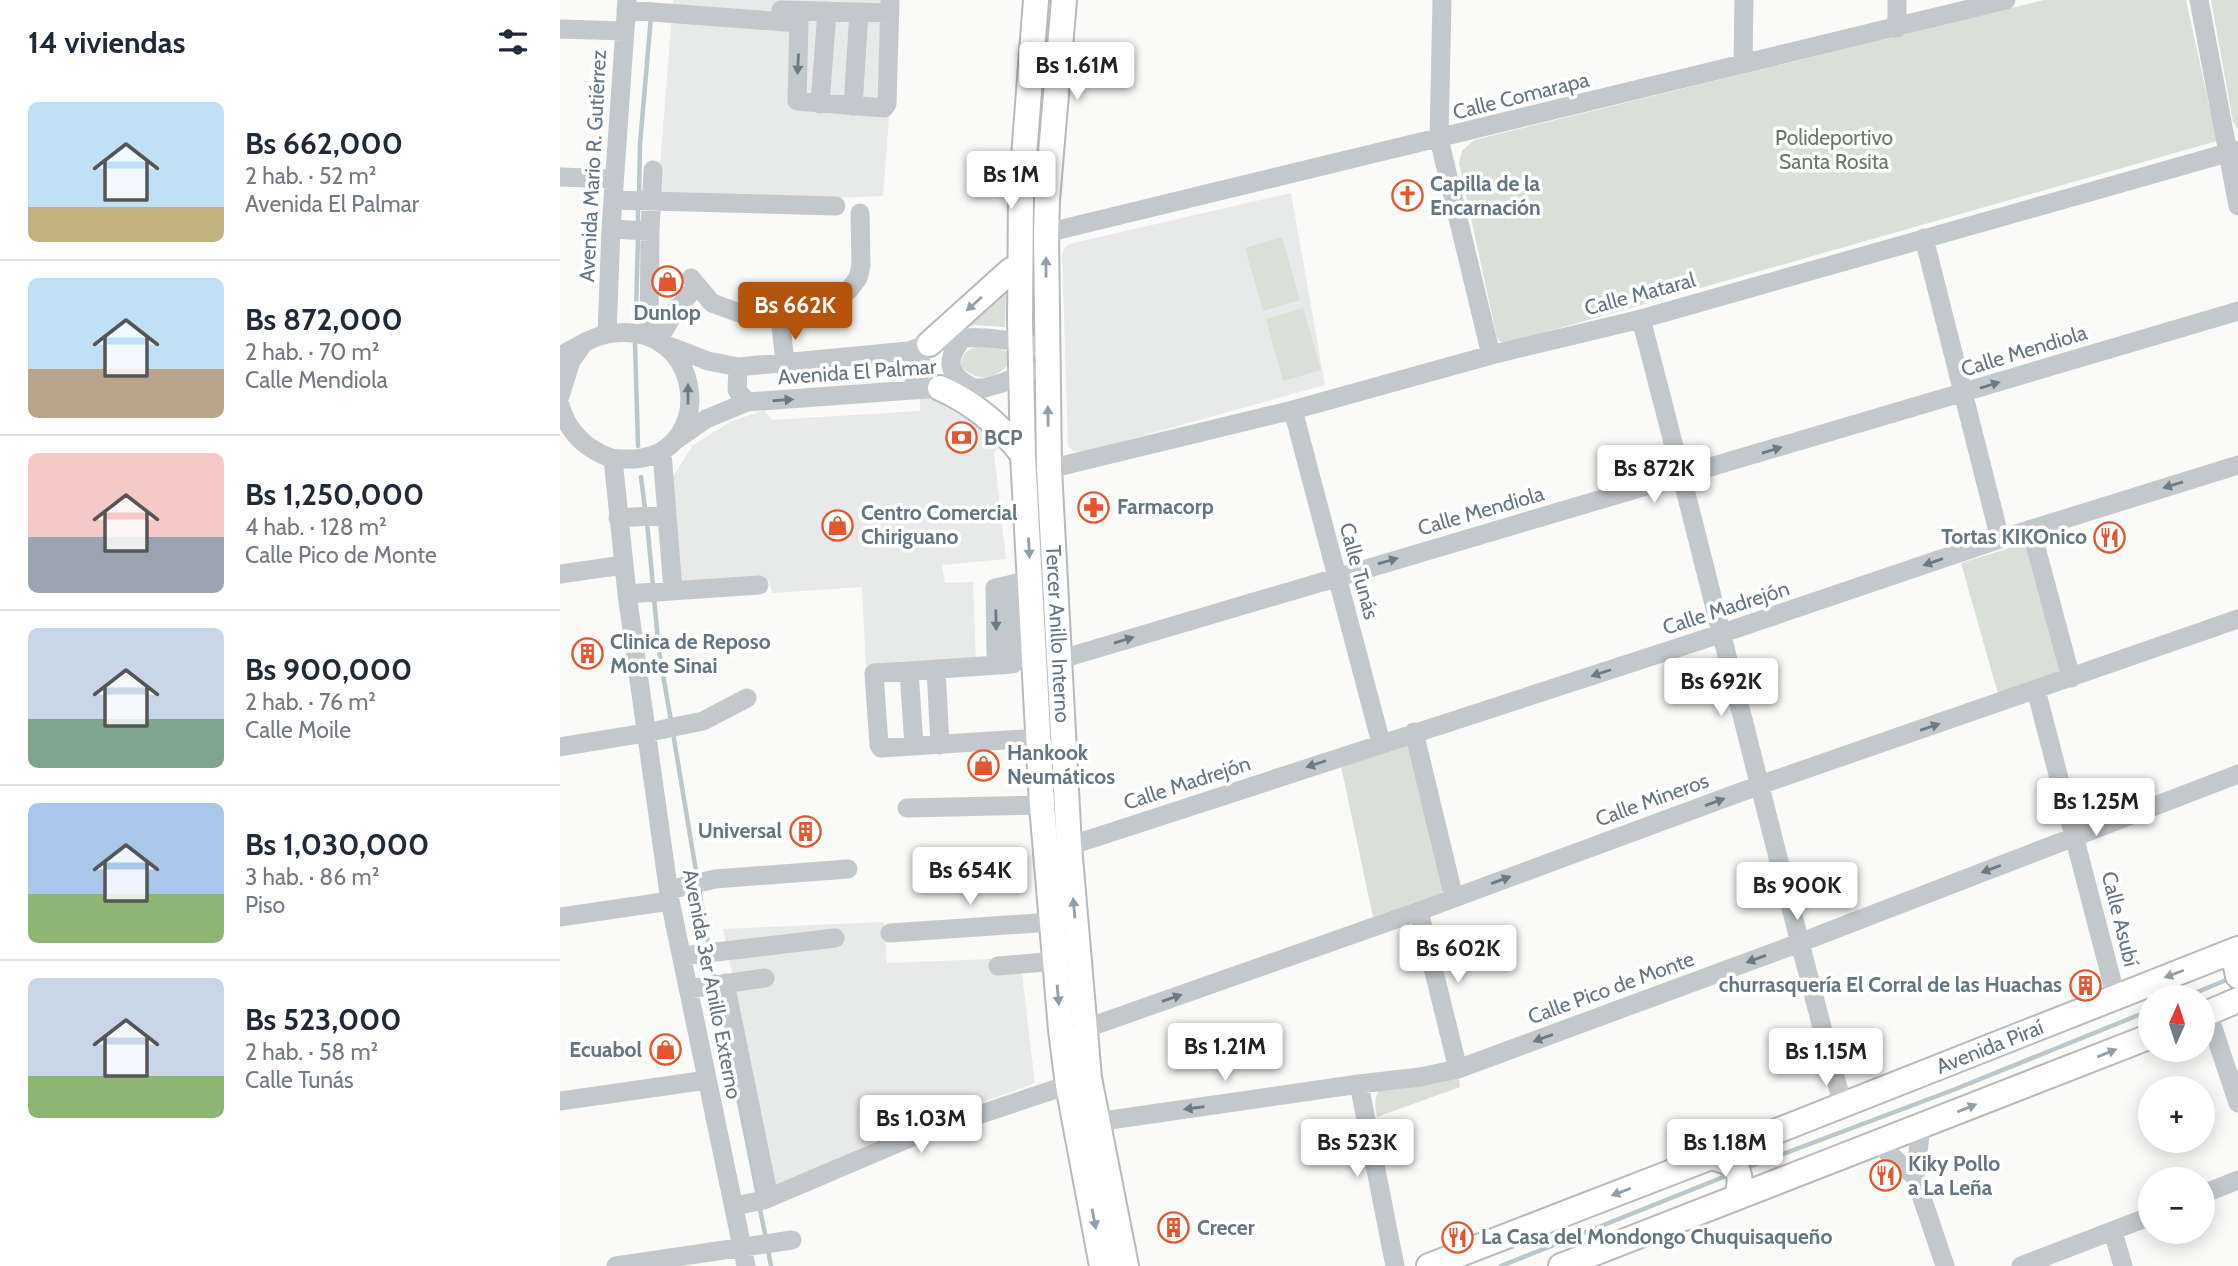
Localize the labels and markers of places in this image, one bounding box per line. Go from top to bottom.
pin: Bs 1.61M [1005,42,1149,102]
pin: Bs 1M [962,152,1060,211]
place label: Capilla de la Encarnación [1430,171,1541,220]
church icon: Capilla de la Encarnación [1390,179,1424,213]
shop icon: Dunlop [650,264,684,298]
pin: Bs 662K [730,282,860,342]
place label: Dunlop [633,300,701,325]
bank icon: BCP [944,421,978,455]
place label: BCP [984,425,1023,450]
pin: Bs 872K [1589,446,1719,505]
pharmacy icon: Farmacorp [1077,490,1111,524]
place label: Farmacorp [1117,494,1214,519]
place label: Centro Comercial Chiriguano [861,500,1018,549]
shop icon: Centro Comercial Chiriguano [821,508,855,542]
restaurant icon: Tortas KIKOnico [2093,520,2127,554]
place label: Tortas KIKOnico [1941,524,2087,549]
place label: Clinica de Reposo Monte Sinai [610,629,771,678]
building icon: Clinica de Reposo Monte Sinai [570,637,604,671]
pin: Bs 692K [1656,658,1786,718]
place label: Hankook Neumáticos [1007,740,1115,789]
shop icon: Hankook Neumáticos [967,748,1001,782]
pin: Bs 1.25M [2024,778,2168,838]
building icon: Universal [788,814,822,848]
place label: Universal [698,818,782,843]
pin: Bs 654K [905,848,1035,907]
pin: Bs 900K [1732,862,1862,922]
pin: Bs 602K [1393,926,1523,985]
building icon: churrasquería El Corral de las Huachas [2068,968,2102,1002]
place label: churrasquería El Corral de las Huachas [1719,972,2062,997]
pin: Bs 1.21M [1153,1024,1297,1083]
pin: Bs 1.15M [1754,1028,1898,1088]
shop icon: Ecuabol [648,1033,682,1067]
place label: Ecuabol [569,1037,642,1062]
pin: Bs 1.03M [849,1096,993,1155]
pin: Bs 523K [1292,1120,1422,1179]
pin: Bs 1.18M [1653,1120,1797,1179]
place label: Kiky Pollo a La Leña [1908,1151,2000,1200]
restaurant icon: Kiky Pollo a La Leña [1868,1159,1902,1193]
building icon: Crecer [1157,1211,1191,1245]
place label: Crecer [1197,1215,1255,1240]
restaurant icon: La Casa del Mondongo Chuquisaqueño [1441,1220,1475,1254]
place label: La Casa del Mondongo Chuquisaqueño [1481,1224,1832,1249]

